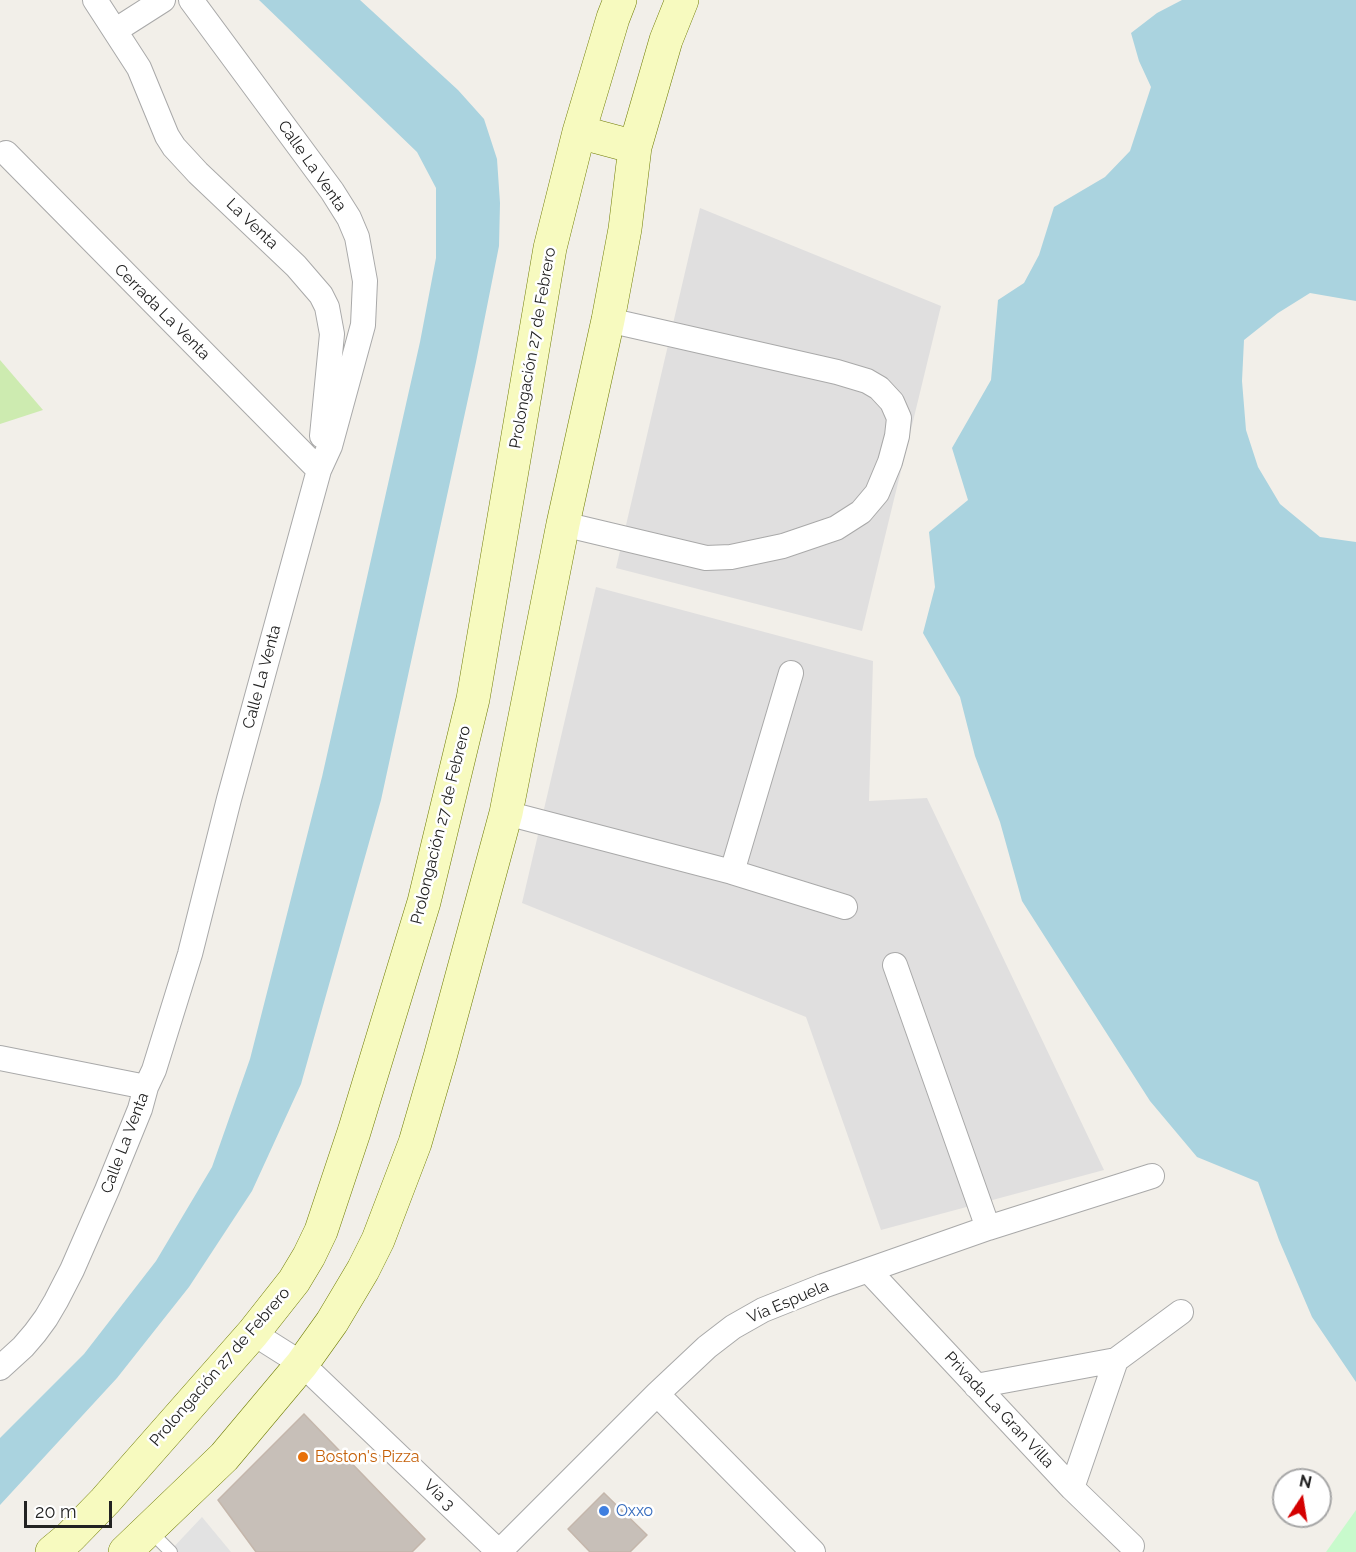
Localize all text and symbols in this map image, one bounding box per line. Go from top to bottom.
street label: Calle La Venta [274,117,350,215]
street label: La Venta [222,195,282,253]
street label: Prolongación 27 de Febrero [506,246,560,450]
street label: Cerrada La Venta [110,260,214,364]
street label: Calle La Venta [239,623,285,731]
street label: Prolongación 27 de Febrero [407,724,475,926]
street label: Calle La Venta [97,1090,153,1196]
street label: Vía Espuela [744,1276,832,1328]
street label: Prolongación 27 de Febrero [146,1284,294,1450]
street label: Privada La Gran Villa [940,1348,1058,1472]
place label: Boston's Pizza [315,1447,420,1467]
marker: Boston's Pizza [296,1450,310,1464]
north arrow [1272,1468,1332,1528]
text: N [1297,1471,1313,1492]
street label: Vía 3 [419,1476,459,1514]
scale bar [27,1489,116,1527]
text: 20 m [35,1501,77,1522]
place label: Oxxo [616,1501,653,1521]
marker: Oxxo [597,1504,611,1518]

